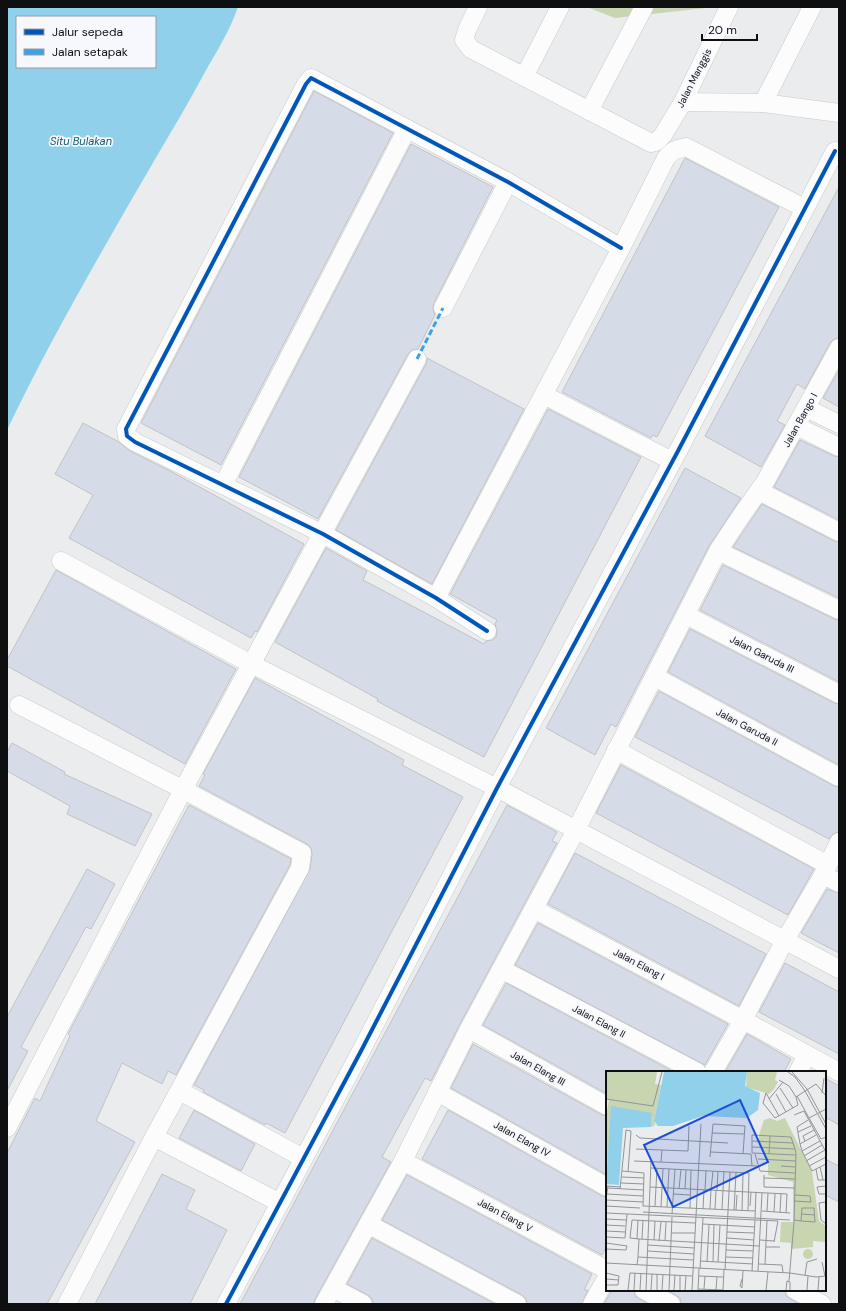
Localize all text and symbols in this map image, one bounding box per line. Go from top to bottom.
legend [16,16,156,68]
scale bar [702,16,757,42]
text: 20 m [708,22,737,38]
text: Jalur sepeda [52,24,123,40]
text: Jalan setapak [52,44,128,60]
street label: Jalan Manggis [674,46,714,110]
water label: Situ Bulakan [50,134,112,148]
street label: Jalan Bango I [780,391,820,449]
street label: Jalan Garuda III [728,632,796,676]
street label: Jalan Garuda II [714,705,780,749]
street label: Jalan Elang I [611,945,667,983]
street label: Jalan Elang II [570,1002,628,1040]
street label: Jalan Elang III [508,1048,568,1088]
inset map [606,1071,826,1291]
street label: Jalan Elang IV [491,1118,553,1160]
street label: Jalan Elang V [475,1195,535,1235]

